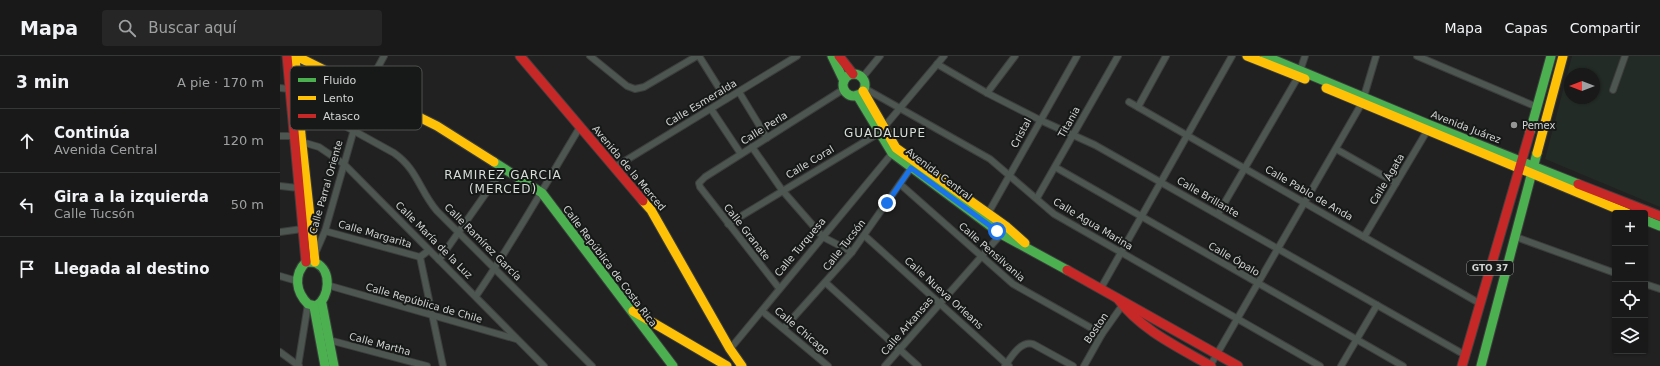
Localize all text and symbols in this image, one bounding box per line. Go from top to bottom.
search box [102,10,382,46]
text: Mapa [20,17,78,39]
icon: search [116,17,138,39]
text: Buscar aquí [148,19,237,37]
text: Mapa [1444,20,1483,36]
text: Capas [1505,20,1548,36]
text: Compartir [1570,20,1640,36]
legend [290,66,422,130]
north arrow [1564,68,1600,104]
text: 3 min [16,72,69,92]
text: Fluido [323,74,356,87]
text: A pie · 170 m [177,75,264,90]
street label: Calle Esmeralda [663,77,739,129]
text: Lento [323,92,354,105]
street label: Titania [1055,105,1082,140]
street label: Calle Perla [739,109,789,147]
street label: Avenida Juárez [1430,109,1502,145]
text: Atasco [323,110,360,123]
street label: Cristal [1009,116,1033,150]
marker: Pemex [1509,120,1519,130]
place label: Pemex [1522,120,1556,131]
street label: Avenida de la Merced [590,123,668,213]
text: Continúa [54,124,130,142]
district label: GUADALUPE [844,126,926,140]
icon: ahead [16,130,38,152]
text: 120 m [222,133,264,148]
street label: Calle Parral Oriente [307,139,345,235]
text: Avenida Central [54,142,157,157]
street label: Calle Coral [784,143,836,181]
street label: Avenida Central [904,146,974,202]
street label: Calle Ágata [1367,151,1406,206]
street label: Calle Pablo de Anda [1263,163,1355,223]
district label: RAMIREZ GARCIA (MERCED) [444,168,562,196]
street label: Calle Brillante [1175,175,1241,219]
text: Gira a la izquierda [54,188,209,206]
icon: left [16,194,38,216]
route end [878,194,896,212]
street label: Calle Agua Marina [1051,196,1135,252]
text: 50 m [231,197,264,212]
street label: Calle María de la Luz [393,199,475,281]
street label: Calle Ramírez García [442,201,524,283]
street label: Calle Granate [722,202,772,262]
street label: Calle República de Costa Rica [561,203,659,329]
text: Calle Tucsón [54,206,135,221]
map controls [1612,210,1648,354]
button: + [1612,210,1648,246]
street label: Calle Turquesa [772,215,828,279]
street label: Calle Tucsón [821,217,867,273]
street label: Calle Margarita [337,218,413,250]
street label: Calle Pensilvania [957,220,1027,284]
route start [988,222,1006,240]
street label: Calle Ópalo [1206,239,1262,278]
button: − [1612,246,1648,282]
street label: Calle Nueva Orleans [902,255,986,331]
icon: arrive [16,258,38,280]
text: Llegada al destino [54,260,209,278]
road number: GTO 37 [1467,261,1513,275]
street label: Calle República de Chile [364,281,484,325]
button: locate [1612,282,1648,318]
street label: Calle Arkansas [879,295,935,357]
street label: Calle Chicago [772,305,832,357]
street label: Boston [1082,311,1110,345]
button: layers [1612,318,1648,354]
street label: Calle Martha [348,331,412,357]

